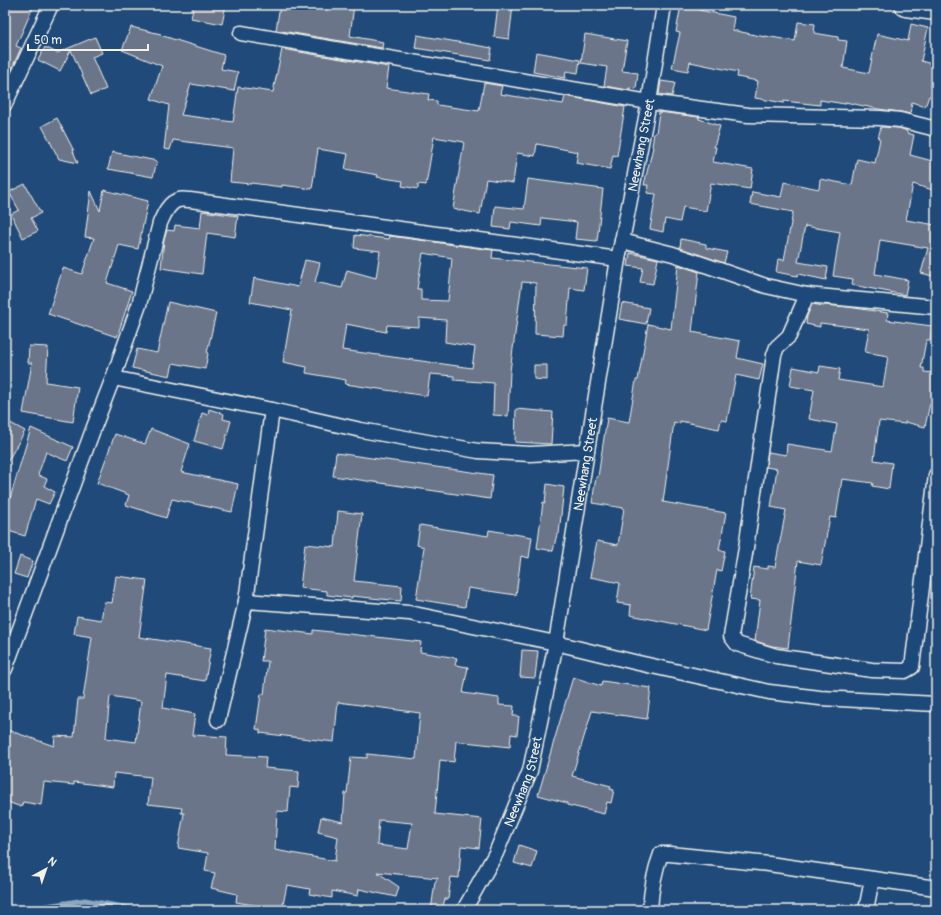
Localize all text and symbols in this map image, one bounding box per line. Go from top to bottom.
scale bar [28,26,148,52]
text: 50 m [34,33,62,48]
street label: Neewhang Street [625,97,659,193]
street label: Neewhang Street [570,416,601,512]
street label: Neewhang Street [501,735,546,829]
north arrow [26,849,66,889]
text: N [45,854,60,869]

